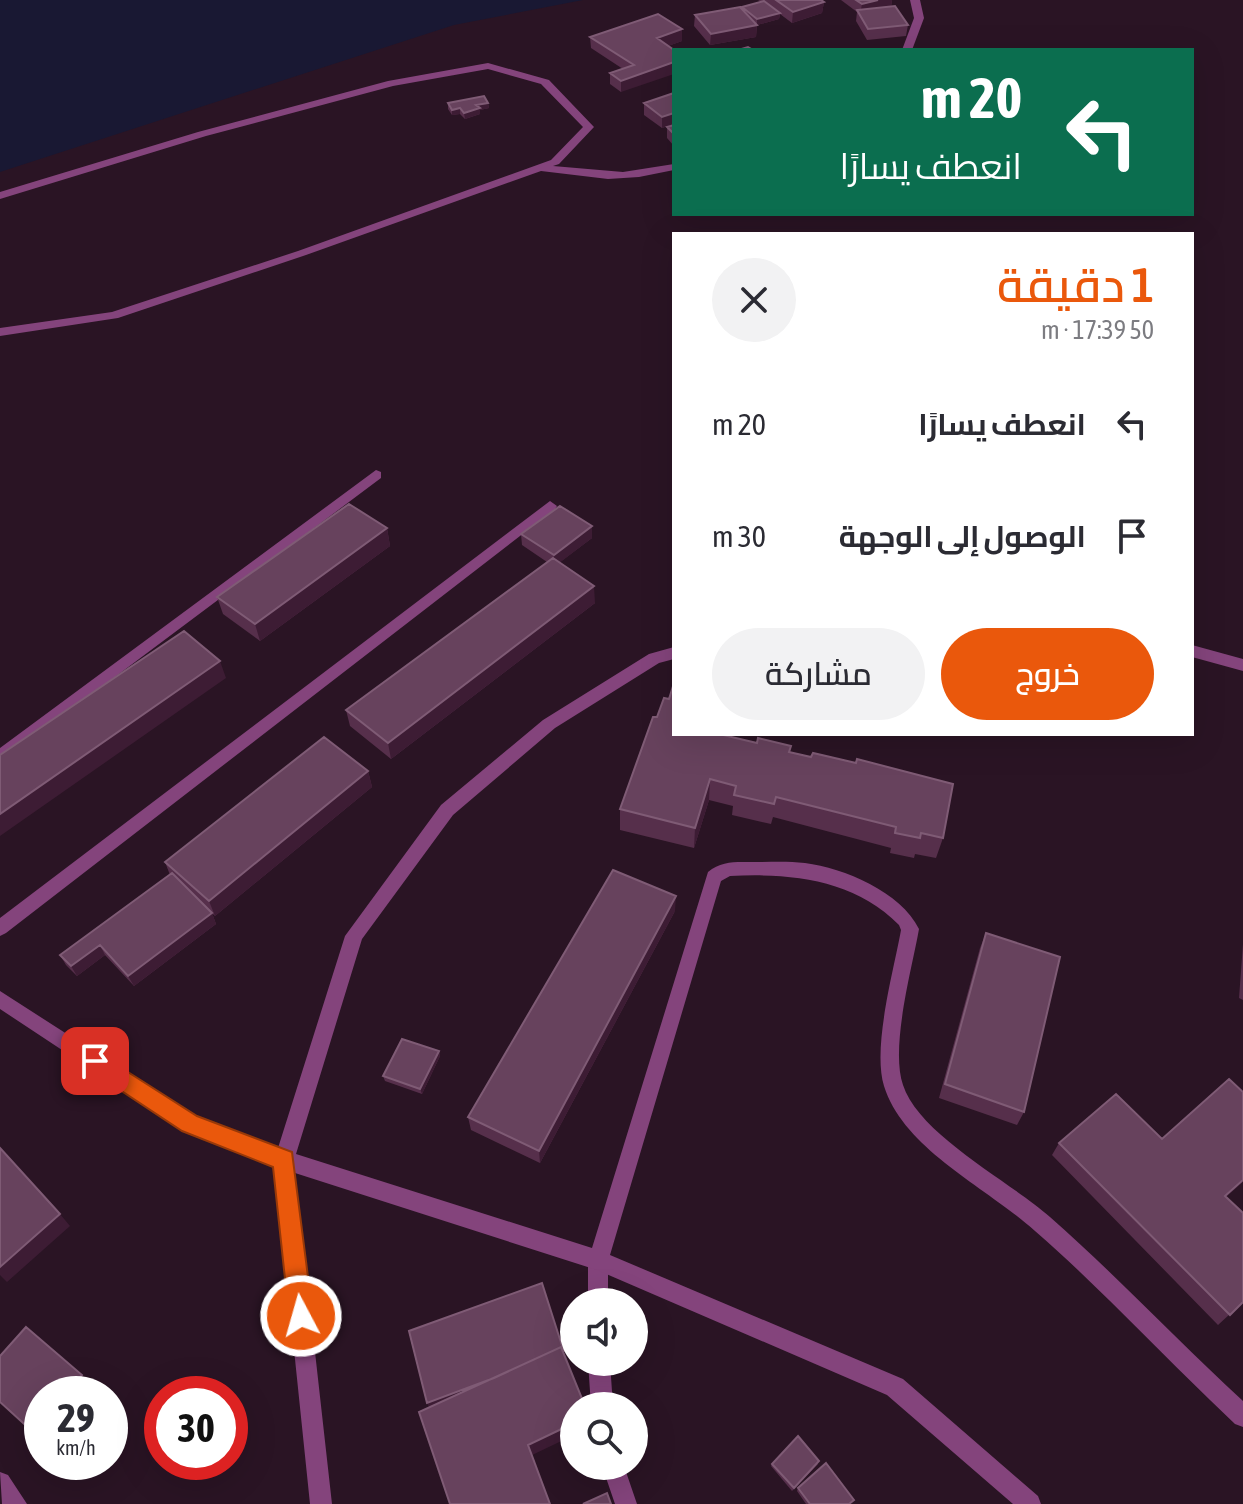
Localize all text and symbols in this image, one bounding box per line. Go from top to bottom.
text: 20 m [921,66,1022,130]
icon: left [1050,80,1154,184]
text: انعطف يسارًا [840,145,1022,187]
text: 1 دقيقة [997,257,1154,312]
button: close [712,258,796,342]
text: 50 m · 17:39 [1041,315,1154,345]
icon: left [1110,402,1154,446]
text: 20 m [712,407,766,441]
text: انعطف يسارًا [918,407,1086,441]
icon: arrive [1110,514,1154,558]
text: 30 m [712,519,766,553]
text: الوصول إلى الوجهة [839,519,1086,553]
button: مشاركة [712,628,925,720]
button: خروج [941,628,1154,720]
pin [61,1027,129,1095]
icon: arrive [73,1039,117,1083]
position arrow [259,1274,343,1358]
map controls [560,1288,648,1480]
button: sound [560,1288,648,1376]
speed limit sign: 30 [144,1376,248,1480]
button: search [560,1392,648,1480]
text: 29 [57,1395,95,1440]
text: km/h [56,1436,96,1459]

